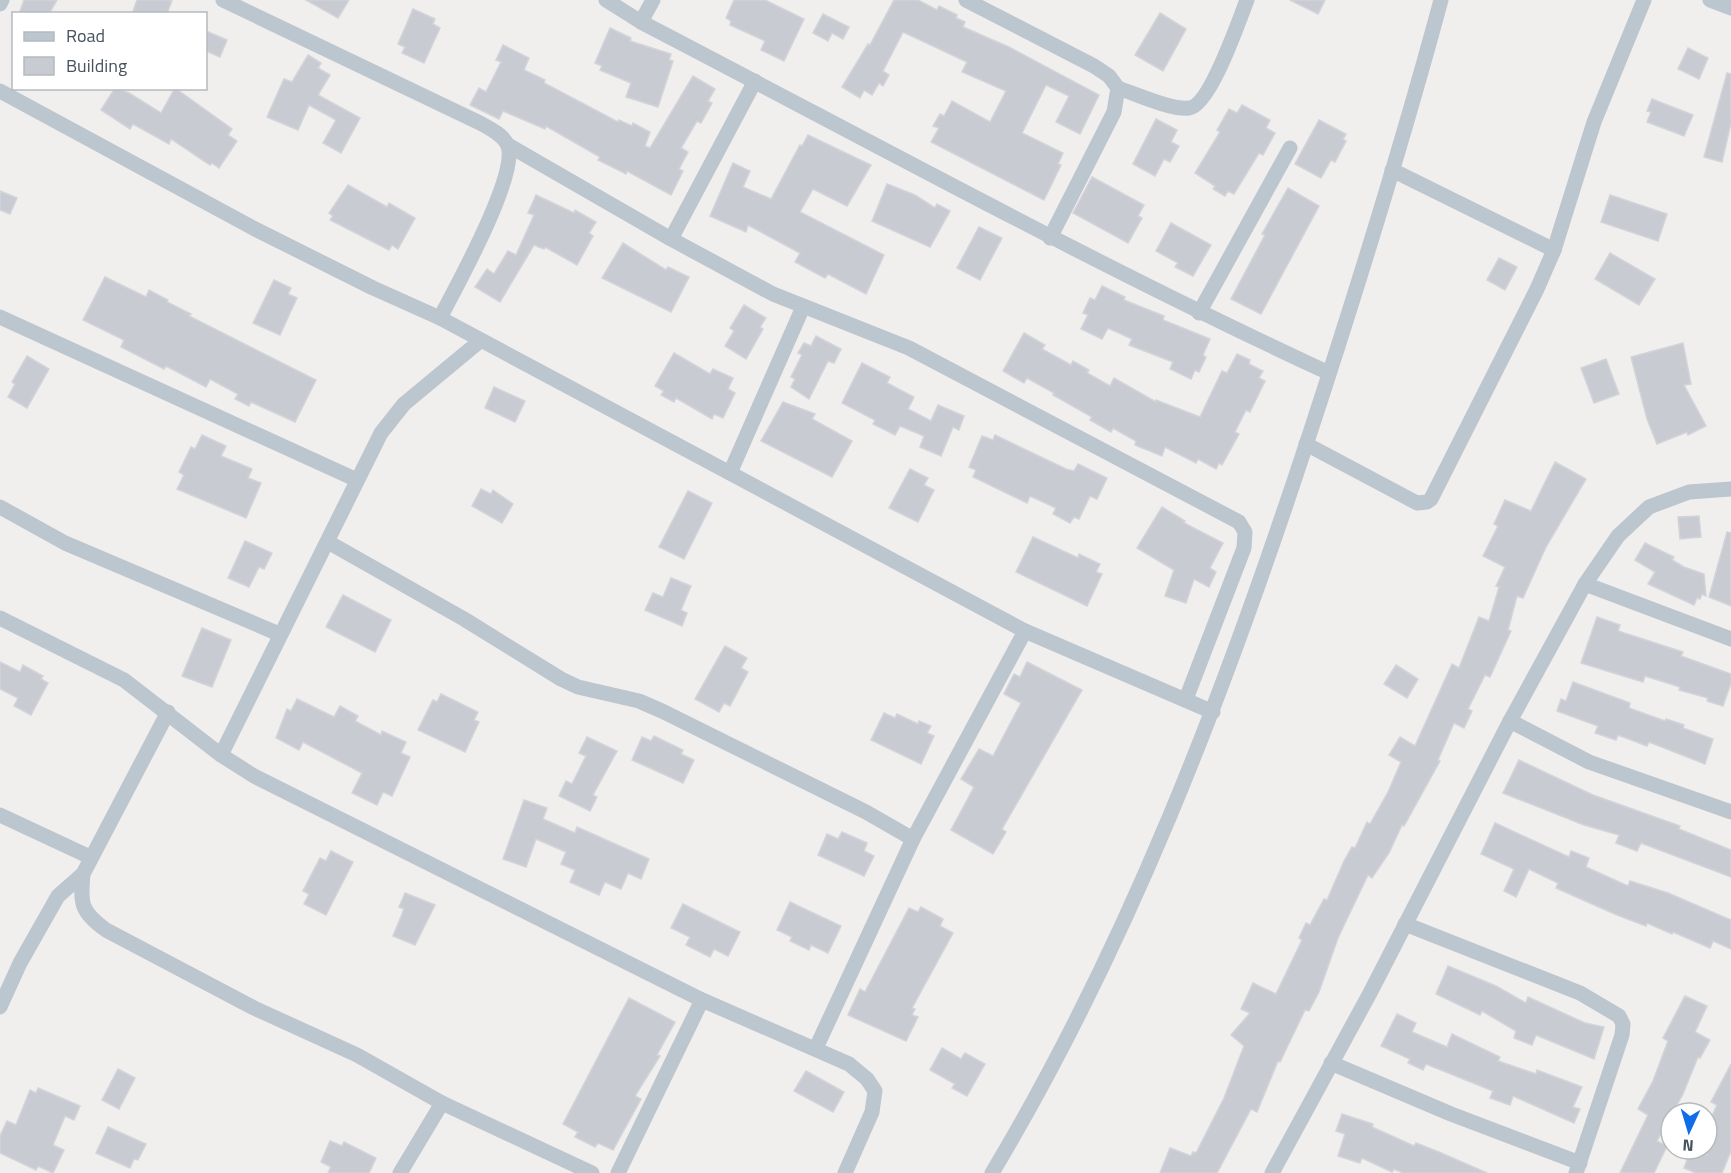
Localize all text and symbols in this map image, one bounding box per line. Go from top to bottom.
legend [12,12,207,90]
text: Road [66,22,105,49]
text: Building [66,52,127,79]
north arrow [1659,1101,1719,1161]
text: N [1682,1134,1694,1158]

